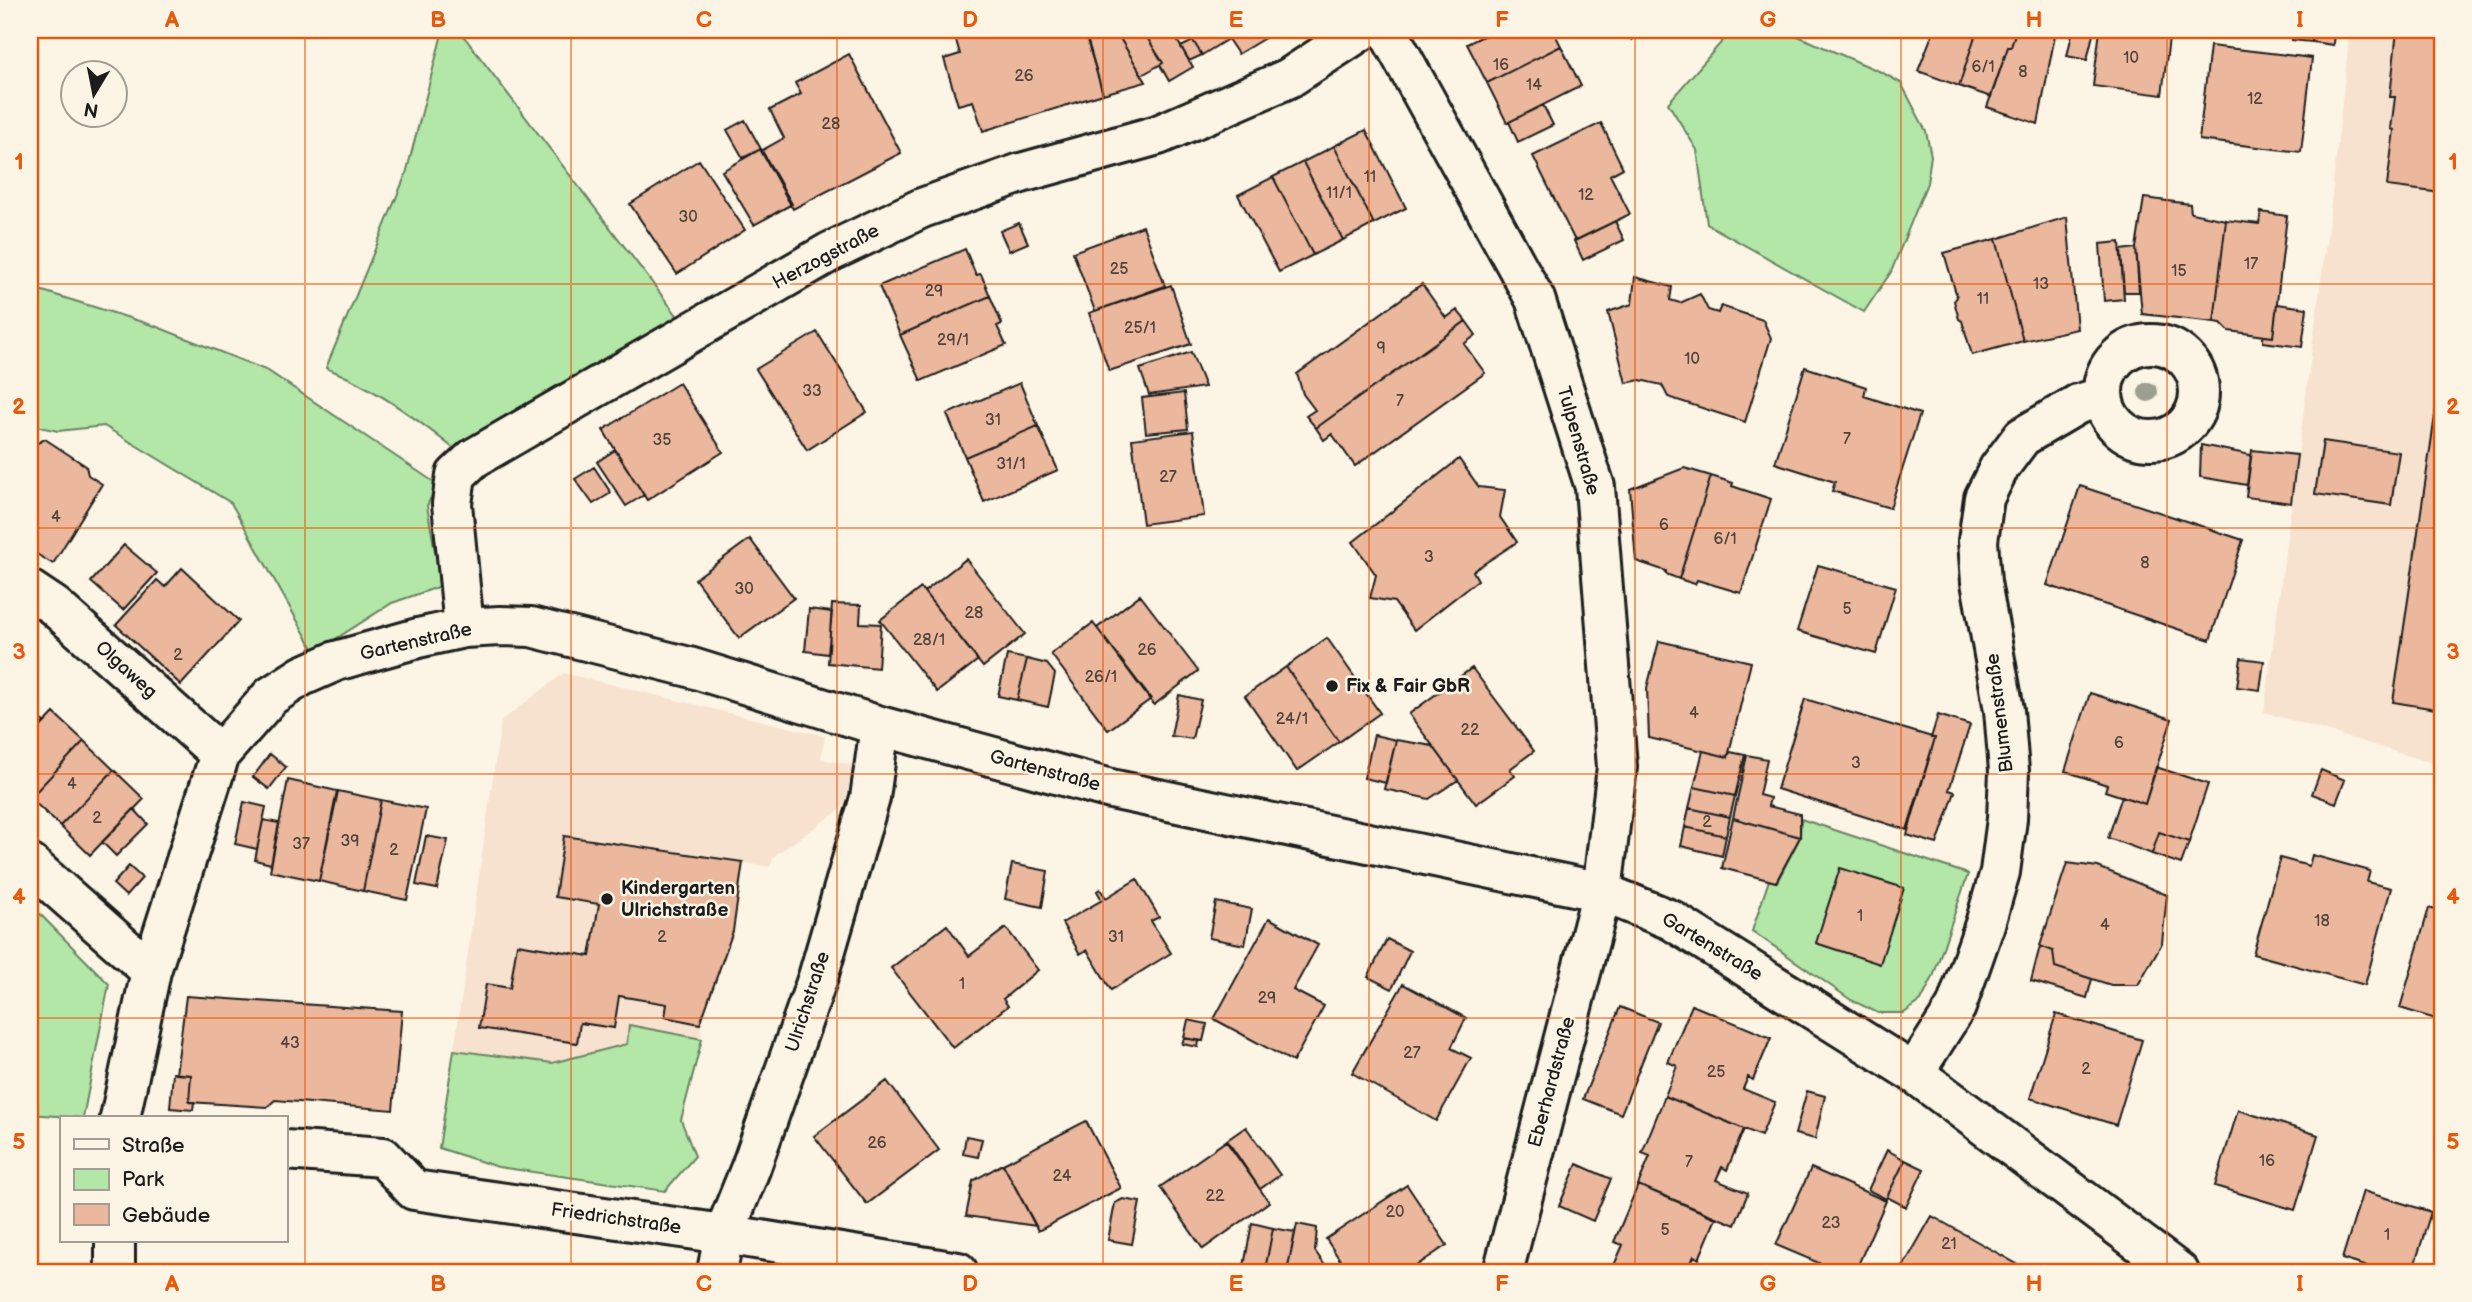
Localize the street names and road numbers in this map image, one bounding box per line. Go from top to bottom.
street label: Herzogstraße [769,219,883,295]
street label: Tulpenstraße [1551,384,1605,498]
street label: Gartenstraße [358,618,474,666]
street label: Olgaweg [90,636,162,704]
street label: Blumenstraße [1981,652,2019,774]
street label: Gartenstraße [987,745,1103,797]
street label: Gartenstraße [1657,908,1767,986]
street label: Ulrichstraße [781,949,835,1055]
street label: Eberhardstraße [1524,1014,1580,1150]
street label: Friedrichstraße [550,1198,682,1240]

